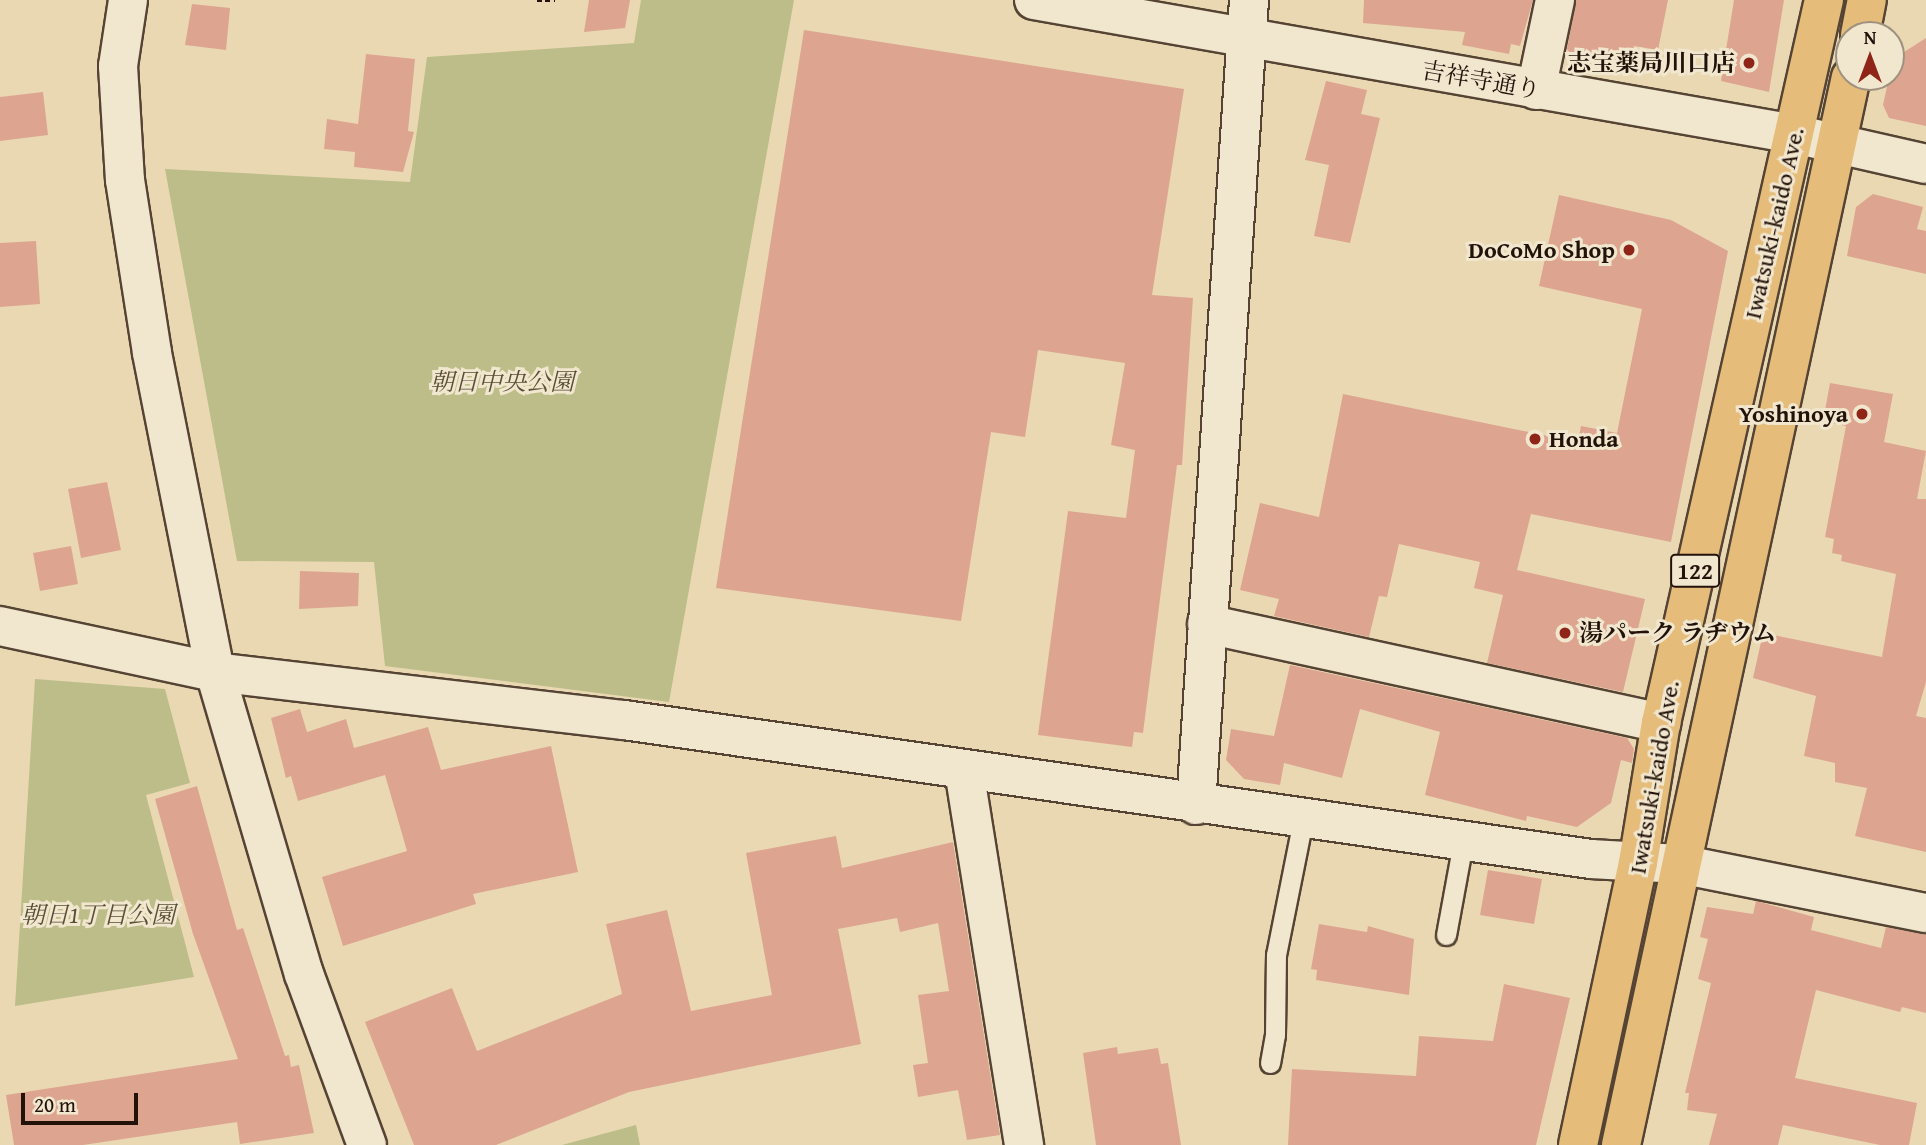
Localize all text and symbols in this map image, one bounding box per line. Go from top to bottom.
north arrow [1835,21,1905,91]
text: N [1864,23,1876,51]
place label: 志宝薬局川口店 [1567,49,1735,77]
street label: 吉祥寺通り [1419,55,1543,105]
marker: 志宝薬局川口店 [1741,55,1757,71]
street label: Iwatsuki-kaido Ave. [1738,124,1810,322]
place label: DoCoMo Shop [1468,236,1615,264]
marker: DoCoMo Shop [1621,242,1637,258]
park label: 朝日中央公園 [430,368,574,396]
place label: Yoshinoya [1739,400,1848,428]
marker: Yoshinoya [1854,406,1870,422]
place label: Honda [1549,425,1619,453]
marker: Honda [1527,431,1543,447]
road number: 122 [1669,552,1721,590]
place label: 湯パーク ラヂウム [1579,619,1776,647]
marker: 湯パーク ラヂウム [1557,625,1573,641]
street label: Iwatsuki-kaido Ave. [1623,678,1685,876]
park label: 朝日1丁目公園 [21,901,175,929]
scale bar [24,1078,142,1122]
text: 20 m [34,1089,76,1120]

